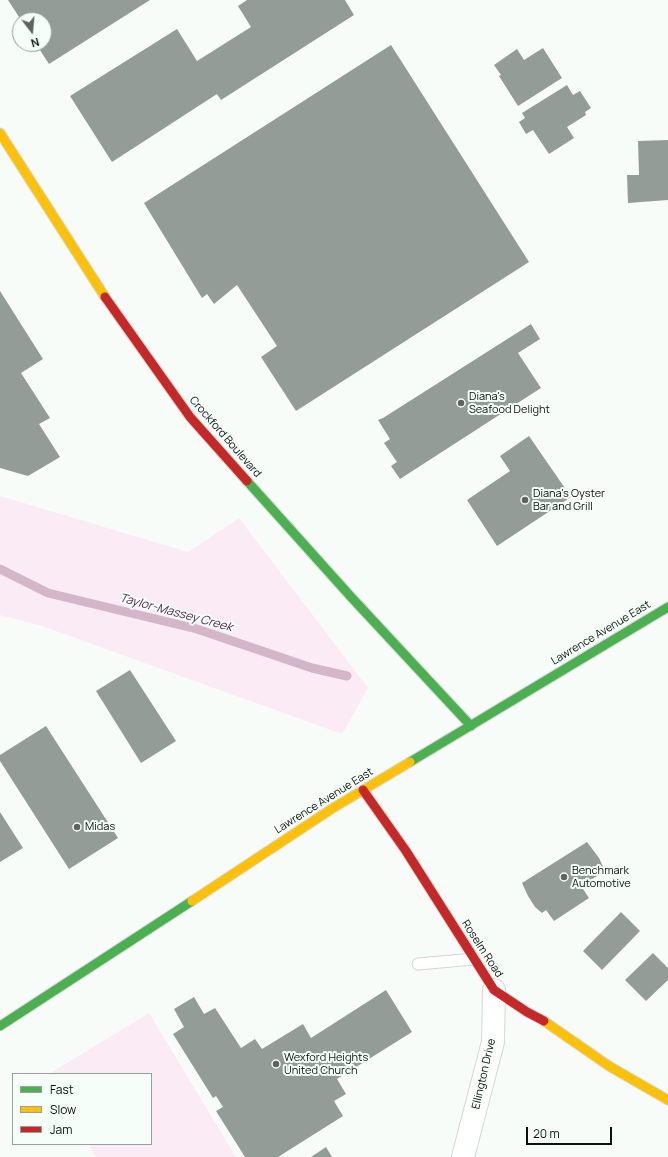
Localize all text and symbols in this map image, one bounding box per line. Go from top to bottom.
north arrow [12,12,52,52]
text: N [29,35,41,51]
place label: Diana's Seafood Delight [469,390,550,416]
street label: Crockford Boulevard [186,394,264,480]
marker: Diana's Seafood Delight [456,398,466,408]
place label: Diana's Oyster Bar and Grill [533,487,605,513]
marker: Diana's Oyster Bar and Grill [520,495,530,505]
water label: Taylor-Massey Creek [118,591,234,635]
street label: Lawrence Avenue East [549,598,653,668]
street label: Lawrence Avenue East [272,765,376,837]
place label: Midas [85,820,115,834]
marker: Midas [72,822,82,832]
place label: Benchmark Automotive [572,864,631,890]
marker: Benchmark Automotive [559,872,569,882]
street label: Roselm Road [459,918,505,980]
street label: Ellington Drive [469,1037,499,1111]
place label: Wexford Heights United Church [284,1051,368,1077]
marker: Wexford Heights United Church [271,1059,281,1069]
legend [12,1073,152,1145]
text: Fast [50,1081,74,1098]
text: Slow [50,1101,76,1118]
scale bar [528,1119,614,1145]
text: Jam [50,1121,72,1138]
text: 20 m [533,1125,560,1142]

